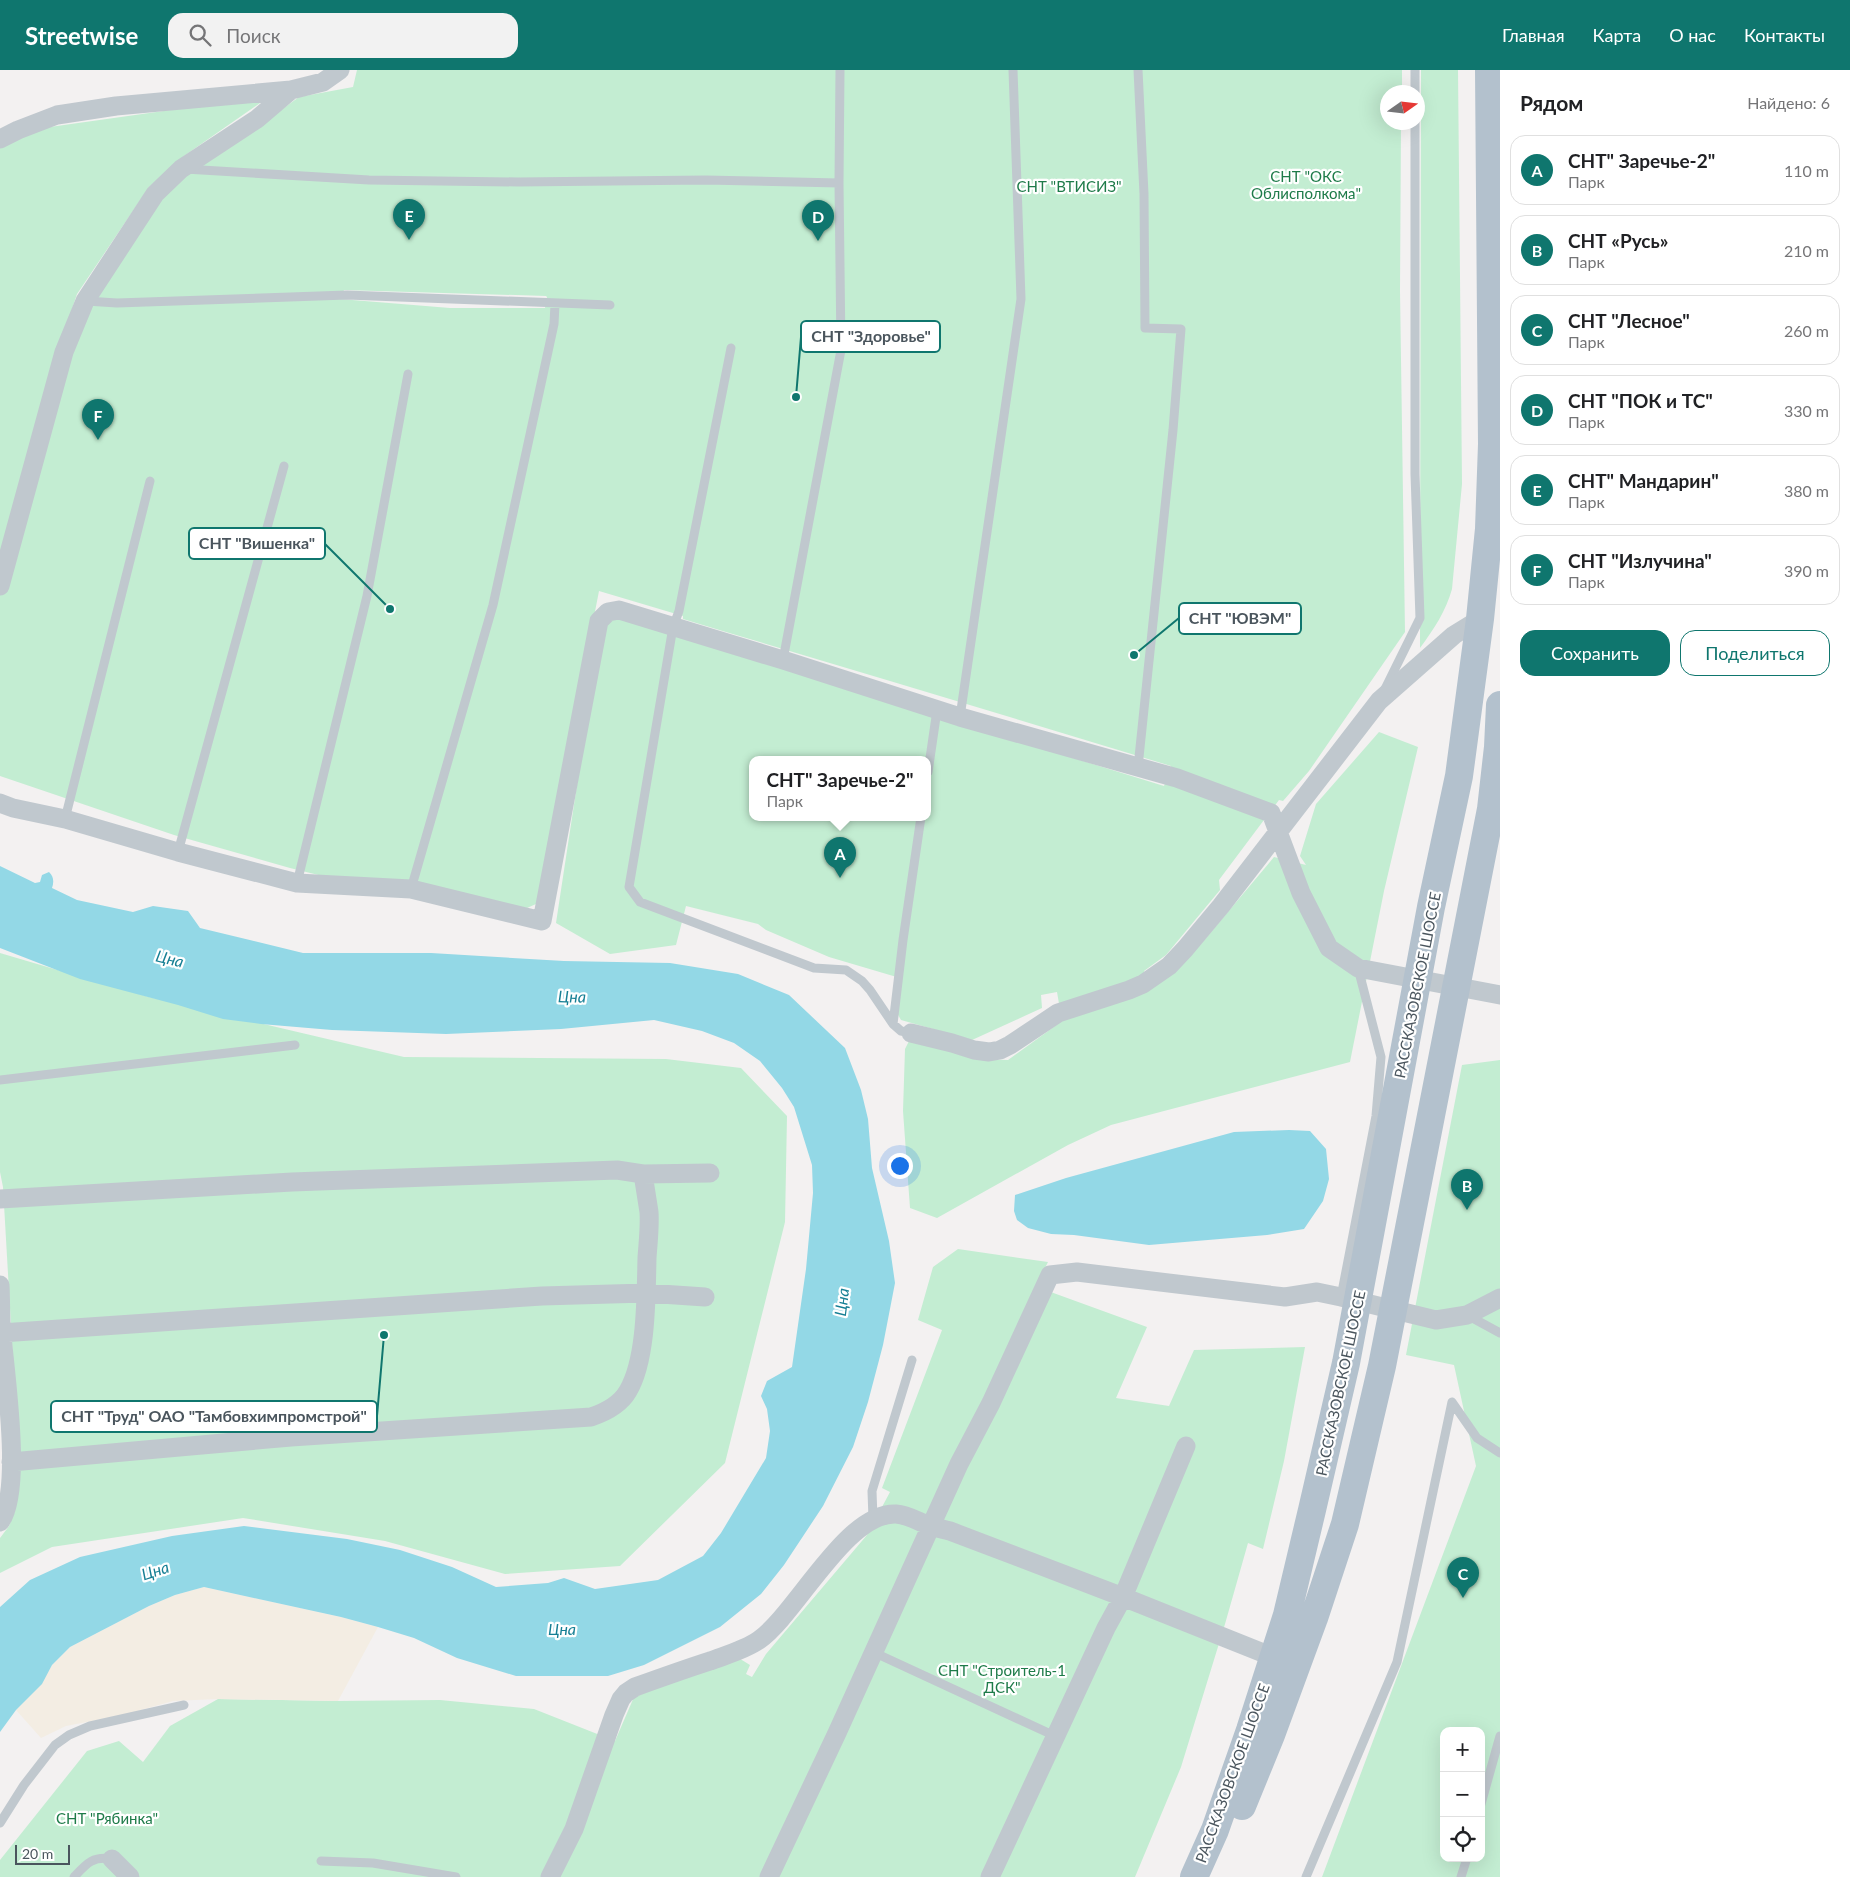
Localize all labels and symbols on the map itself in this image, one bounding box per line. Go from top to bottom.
north arrow [1380,85,1425,130]
park label: СНТ "ОКС Облисполкома" [1251,167,1361,202]
park label: СНТ "ВТИСИЗ" [1016,177,1122,195]
pin: E [393,199,425,240]
pin: D [802,200,834,241]
callout: СНТ "Здоровье" [801,321,940,352]
text: СНТ "Здоровье" [811,326,931,345]
pin: F [82,399,114,440]
callout: СНТ "Вишенка" [189,528,325,559]
text: СНТ "Вишенка" [199,533,315,552]
callout: СНТ "ЮВЭМ" [1179,603,1301,634]
text: СНТ "ЮВЭМ" [1189,608,1291,627]
pin: A [824,837,856,878]
street label: РАССКАЗОВСКОЕ ШОССЕ [1390,890,1444,1080]
water label: Цна [154,945,186,971]
water label: Цна [558,986,586,1006]
your location [887,1153,913,1179]
pin: B [1451,1169,1483,1210]
water label: Цна [830,1287,852,1317]
street label: РАССКАЗОВСКОЕ ШОССЕ [1312,1289,1368,1477]
callout: СНТ "Труд" ОАО "Тамбовхимпромстрой" [51,1401,377,1432]
text: СНТ "Труд" ОАО "Тамбовхимпромстрой" [61,1406,367,1425]
water label: Цна [139,1557,171,1583]
pin: C [1447,1557,1479,1598]
water label: Цна [548,1619,576,1638]
park label: СНТ "Строитель-1 ДСК" [938,1661,1066,1696]
street label: РАССКАЗОВСКОЕ ШОССЕ [1191,1681,1273,1865]
park label: СНТ "Рябинка" [56,1809,158,1827]
scale bar [15,1842,70,1865]

